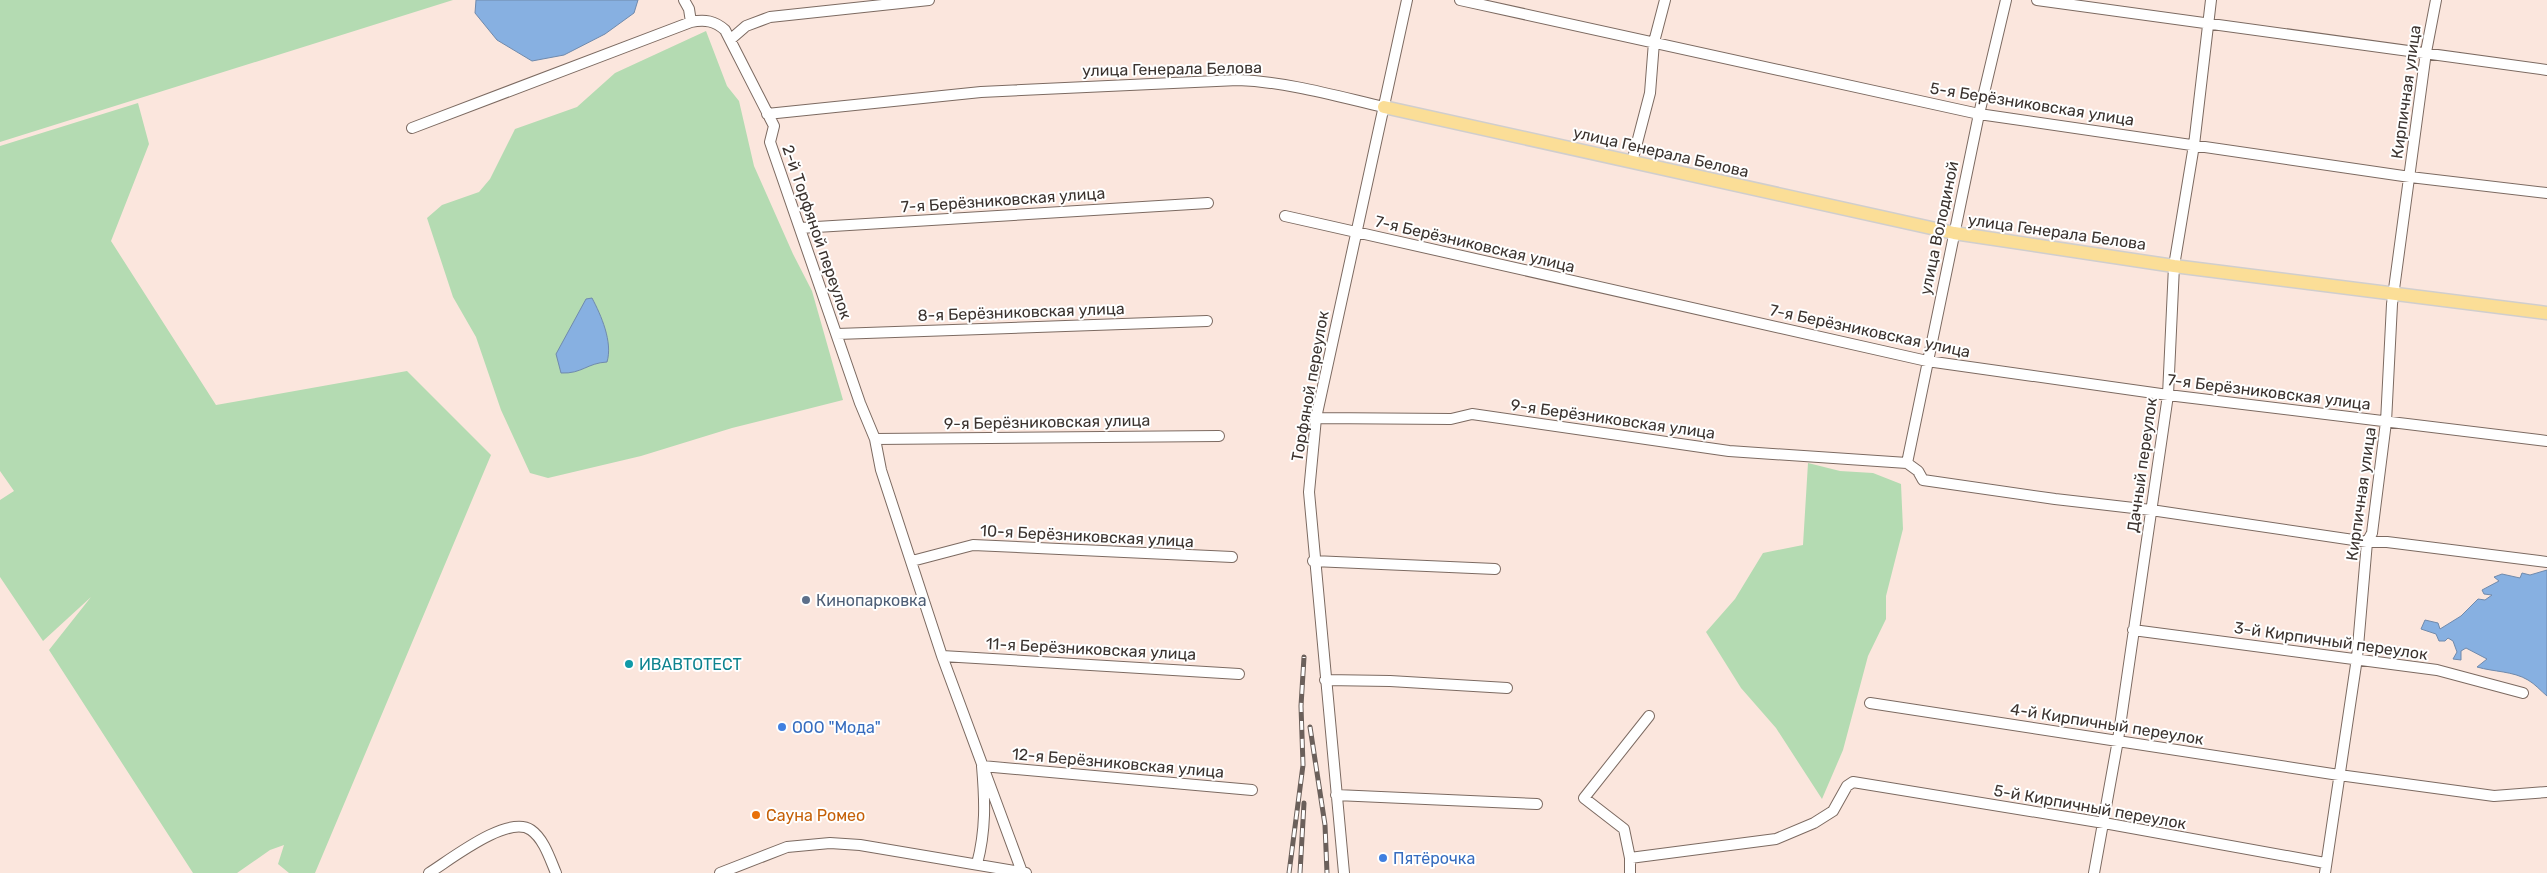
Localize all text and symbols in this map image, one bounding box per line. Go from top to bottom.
street label: Кирпичная улица [2387,24,2425,160]
street label: улица Генерала Белова [1082,58,1262,80]
street label: 5-я Берёзниковская улица [1929,78,2135,130]
street label: улица Генерала Белова [1571,123,1751,181]
street label: 2-й Торфяной переулок [778,142,856,322]
street label: улица Володиной [1916,159,1962,297]
street label: 7-я Берёзниковская улица [900,183,1106,217]
street label: улица Генерала Белова [1967,210,2147,254]
street label: 7-я Берёзниковская улица [1373,212,1577,276]
street label: 8-я Берёзниковская улица [917,299,1125,325]
street label: 7-я Берёзниковская улица [1768,300,1972,362]
street label: Торфяной переулок [1287,309,1333,463]
street label: 7-я Берёзниковская улица [2166,370,2372,414]
street label: 9-я Берёзниковская улица [1510,395,1716,443]
street label: Дачный переулок [2123,396,2161,533]
street label: 9-я Берёзниковская улица [944,411,1150,433]
street label: Кирпичная улица [2342,426,2380,562]
street label: 10-я Берёзниковская улица [980,521,1194,551]
place label: Кинопарковка [816,591,927,610]
marker: Кинопарковка [800,594,812,606]
street label: 3-й Кирпичный переулок [2233,618,2429,664]
street label: 11-я Берёзниковская улица [985,634,1197,664]
place label: ИВАВТОТЕСТ [639,655,742,674]
marker: ИВАВТОТЕСТ [623,658,635,670]
street label: 4-й Кирпичный переулок [2009,699,2205,749]
place label: ООО "Мода" [792,718,881,737]
marker: ООО "Мода" [776,721,788,733]
street label: 12-я Берёзниковская улица [1011,744,1225,782]
street label: 5-й Кирпичный переулок [1992,781,2188,833]
place label: Сауна Ромео [766,806,865,825]
marker: Сауна Ромео [750,809,762,821]
place label: Пятёрочка [1393,849,1475,868]
marker: Пятёрочка [1377,852,1389,864]

